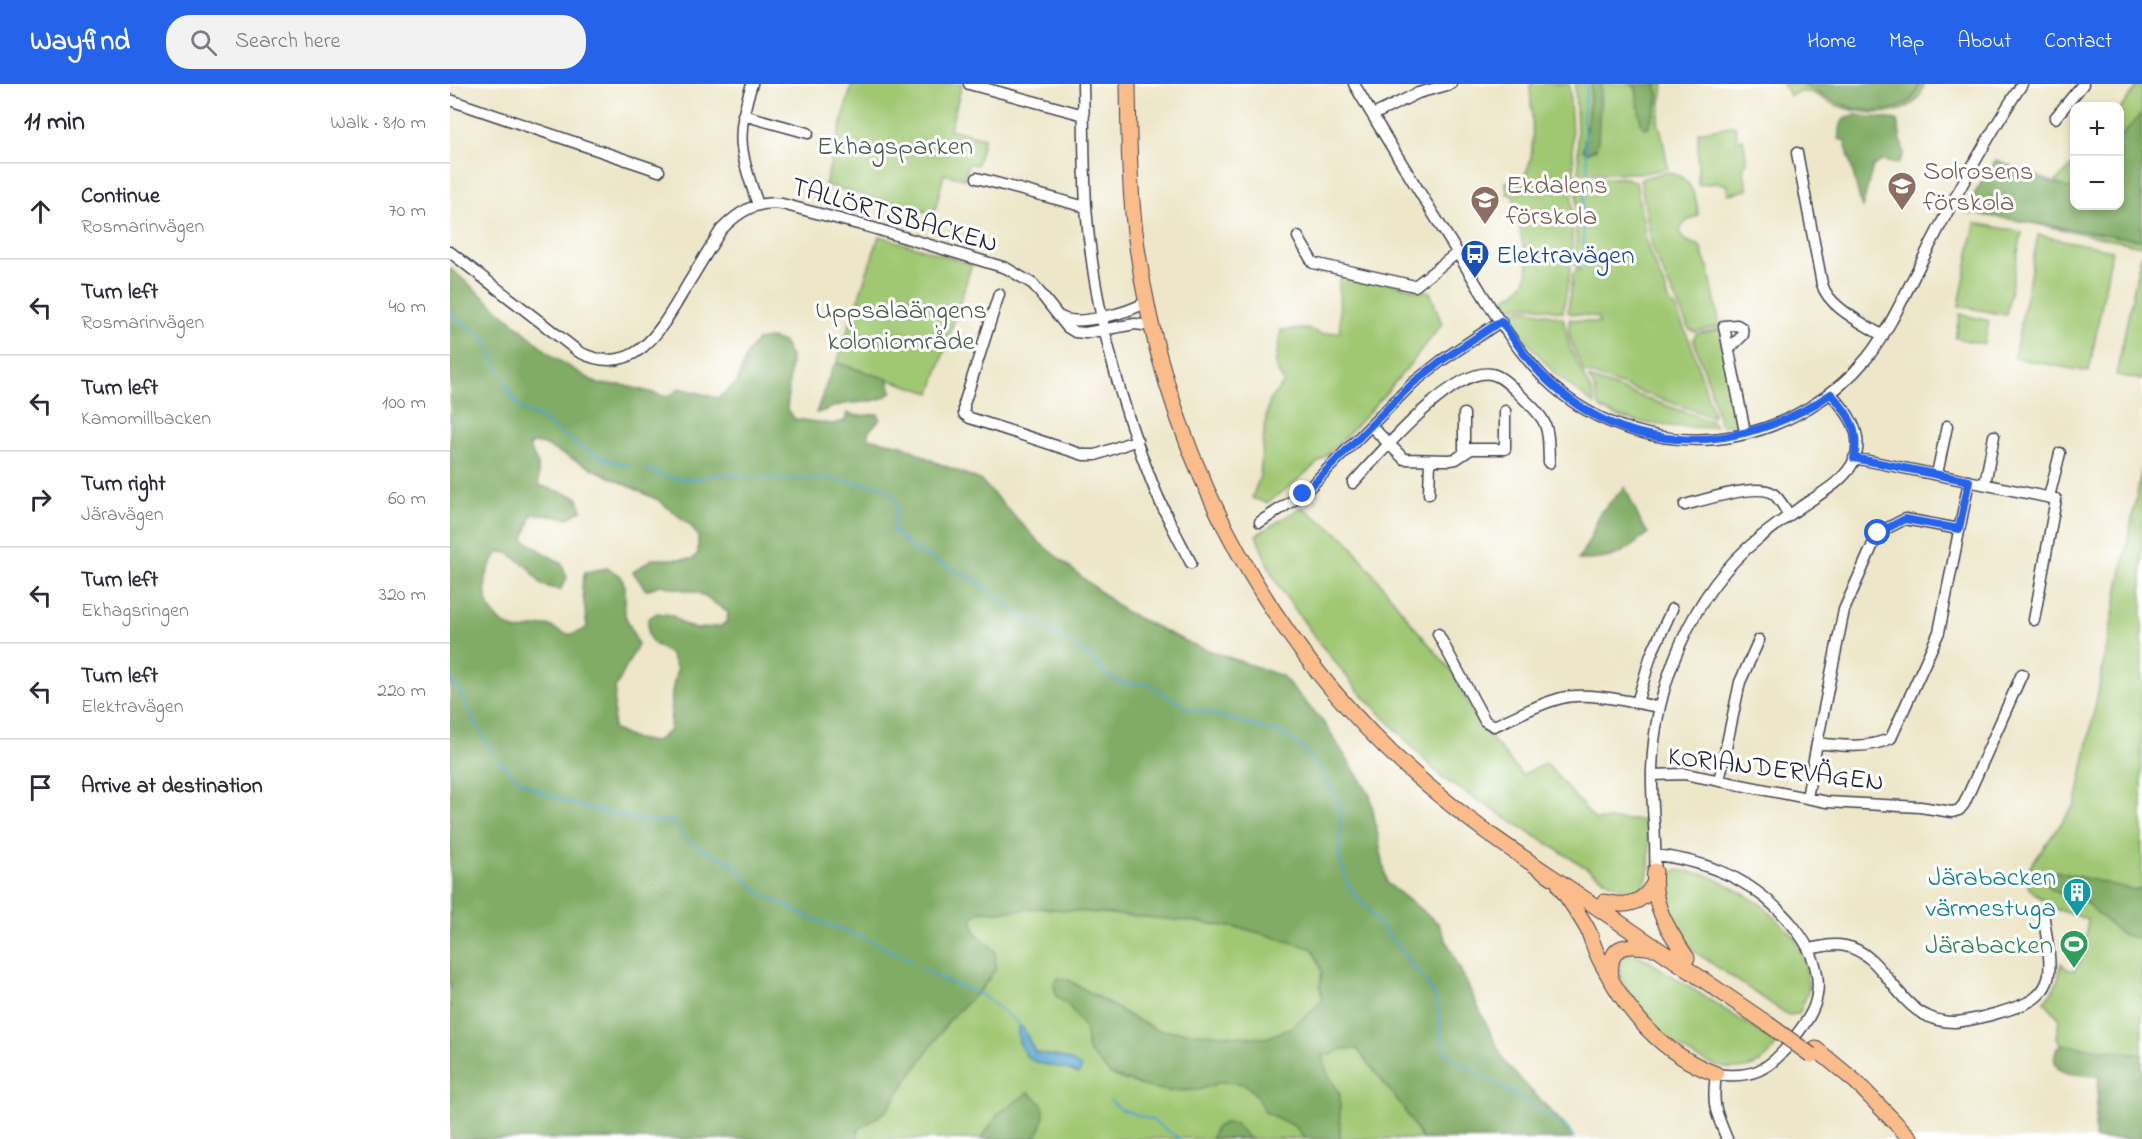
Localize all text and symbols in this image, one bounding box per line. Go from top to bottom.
search box [166,15,586,69]
text: Wayfind [30,22,130,63]
icon: search [187,26,220,59]
text: Search here [235,26,340,58]
text: Home [1807,27,1856,57]
text: Map [1889,27,1924,57]
text: About [1957,27,2011,57]
text: Contact [2044,27,2112,57]
map controls [2070,102,2124,210]
button: + [2070,102,2124,156]
text: 11 min [24,104,85,142]
text: Walk · 810 m [330,109,426,138]
park label: Ekhagsparken [817,128,973,167]
place label: Solrosens förskola [1923,153,2033,223]
button: − [2070,156,2124,210]
place label: Ekdalens förskola [1506,167,1608,237]
street label: TALLÖRTSBACKEN [786,168,1002,265]
school or university icon: Solrosens förskola [1886,170,1918,212]
text: Continue [81,181,160,213]
school or university icon: Ekdalens förskola [1469,184,1501,226]
icon: ahead [24,195,57,228]
text: 70 m [389,197,426,226]
text: Rosmarinvägen [81,213,204,242]
place label: Elektravägen [1496,237,1634,276]
bus stop icon: Elektravägen [1459,238,1491,280]
text: Turn left [81,277,158,309]
icon: left [24,291,57,324]
park label: Uppsalaängens koloniområde [815,292,987,362]
text: 40 m [389,293,426,322]
text: Rosmarinvägen [81,309,204,338]
text: Turn left [81,373,158,405]
icon: left [24,387,57,420]
text: 100 m [382,389,426,418]
text: Kamomillbacken [81,405,211,434]
text: Turn right [81,469,166,501]
route end [1289,480,1315,506]
icon: right [24,483,57,516]
text: 60 m [388,485,426,514]
text: Järavägen [81,501,164,530]
route start [1864,519,1890,545]
text: Turn left [81,565,158,597]
icon: left [24,579,57,612]
text: 320 m [379,581,426,610]
text: Ekhagsringen [81,597,189,626]
text: Turn left [81,661,158,693]
icon: left [24,675,57,708]
text: 220 m [377,677,426,706]
text: Elektravägen [81,693,184,722]
street label: KORIANDERVÄGEN [1665,738,1886,803]
icon: arrive [24,771,57,804]
text: Arrive at destination [81,771,263,803]
place label: Järabacken värmestuga [1926,859,2056,929]
building icon: Järabacken värmestuga [2061,876,2093,918]
place label: Järabacken [1925,927,2053,966]
sports icon: Järabacken [2058,928,2090,970]

